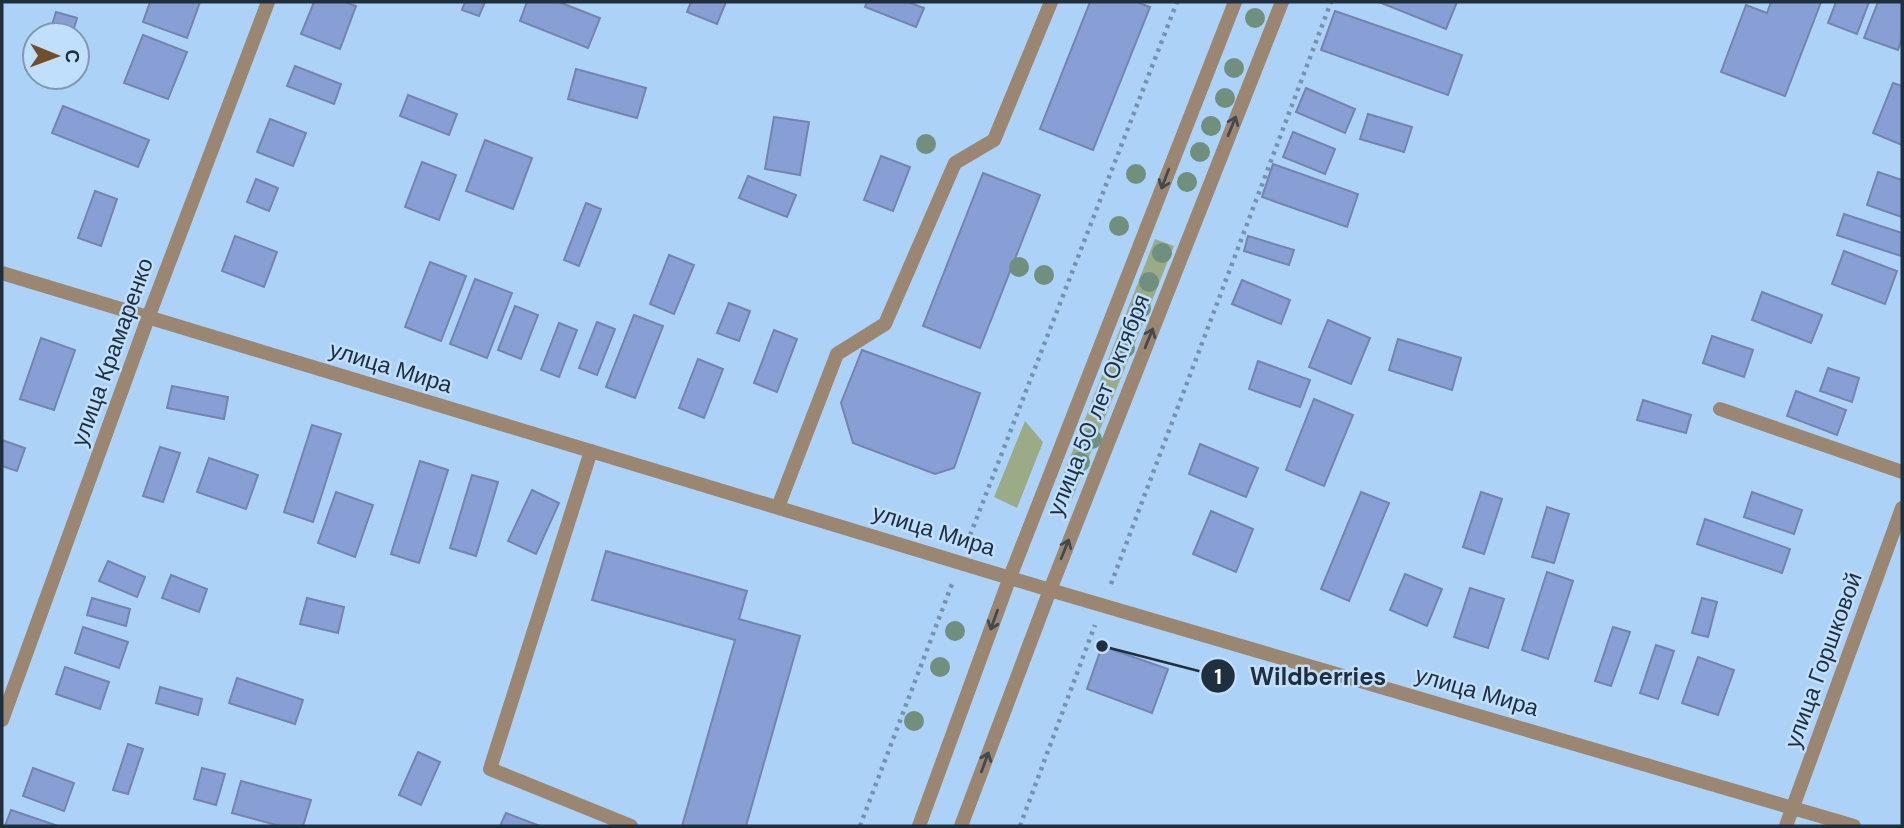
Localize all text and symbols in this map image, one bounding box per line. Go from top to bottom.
north arrow [21,21,91,91]
text: С [60,49,85,64]
one-way arrow [1227,116,1240,138]
one-way arrow [1158,168,1171,190]
street label: улица Крамаренко [64,254,160,450]
street label: улица 50 лет Октября [1040,290,1156,520]
one-way arrow [1143,327,1156,349]
street label: улица Мира [326,334,456,400]
street label: улица Мира [869,497,999,563]
one-way arrow [1060,539,1073,561]
street label: улица Горшковой [1777,568,1869,752]
one-way arrow [987,608,999,630]
callout: Wildberries [1200,654,1400,699]
street label: улица Мира [1412,659,1542,723]
text: Wildberries [1250,661,1386,692]
text: 1 [1214,663,1222,691]
one-way arrow [980,752,992,774]

